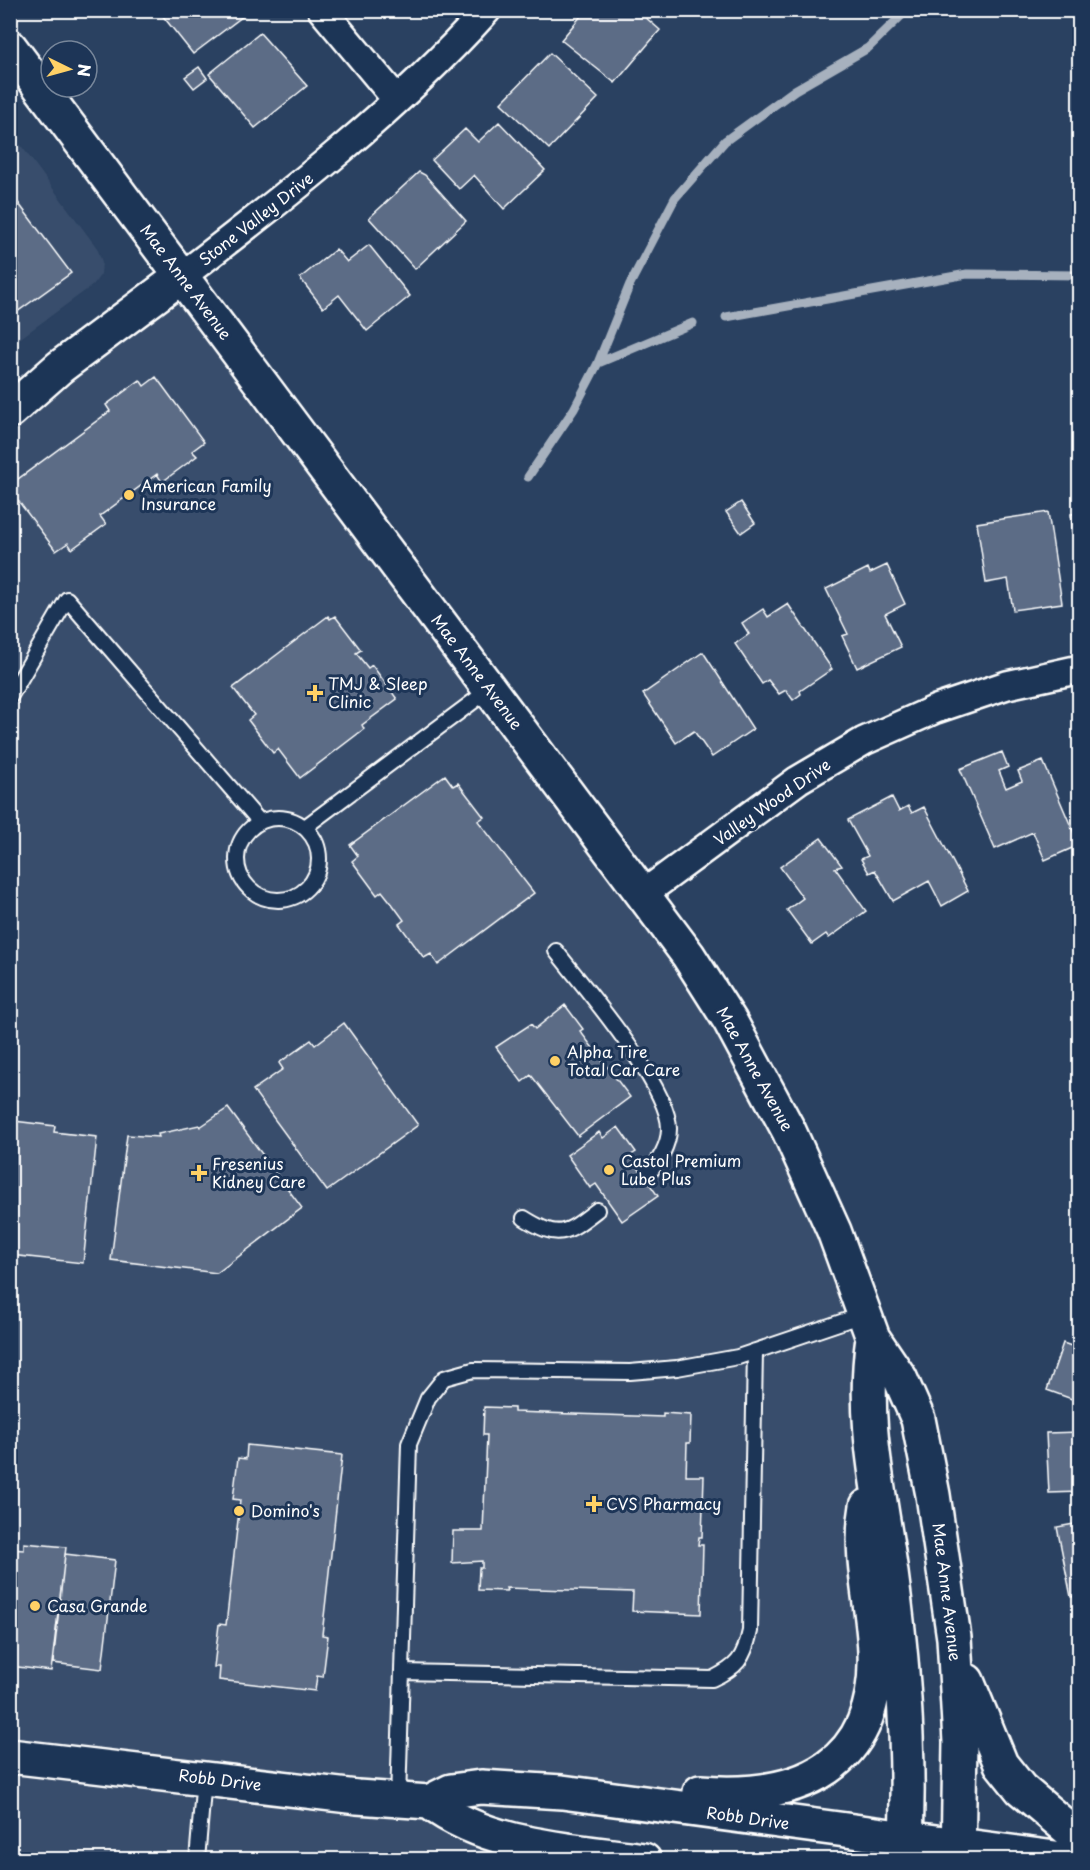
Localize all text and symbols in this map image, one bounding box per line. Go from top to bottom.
north arrow [39,39,99,99]
text: N [72,63,97,78]
street label: Stone Valley Drive [193,166,318,271]
street label: Mae Anne Avenue [135,219,238,344]
place label: American Family Insurance [141,473,272,515]
marker: American Family Insurance [122,488,136,502]
street label: Mae Anne Avenue [426,609,529,734]
place label: TMJ & Sleep Clinic [328,671,428,713]
marker: TMJ & Sleep Clinic [306,684,324,702]
street label: Valley Wood Drive [708,752,835,851]
street label: Mae Anne Avenue [712,1002,800,1135]
place label: Alpha Tire Total Car Care [567,1039,680,1081]
marker: Alpha Tire Total Car Care [548,1054,562,1068]
place label: Castol Premium Lube Plus [621,1148,741,1190]
place label: Fresenius Kidney Care [212,1151,306,1193]
marker: Castol Premium Lube Plus [602,1163,616,1177]
marker: Fresenius Kidney Care [190,1164,208,1182]
place label: CVS Pharmacy [606,1491,721,1515]
marker: CVS Pharmacy [587,1497,601,1511]
place label: Domino's [251,1498,320,1522]
marker: Domino's [232,1504,246,1518]
street label: Mae Anne Avenue [928,1521,968,1663]
place label: Casa Grande [47,1593,148,1617]
marker: Casa Grande [28,1599,42,1613]
street label: Robb Drive [177,1762,263,1796]
street label: Robb Drive [705,1799,791,1835]

